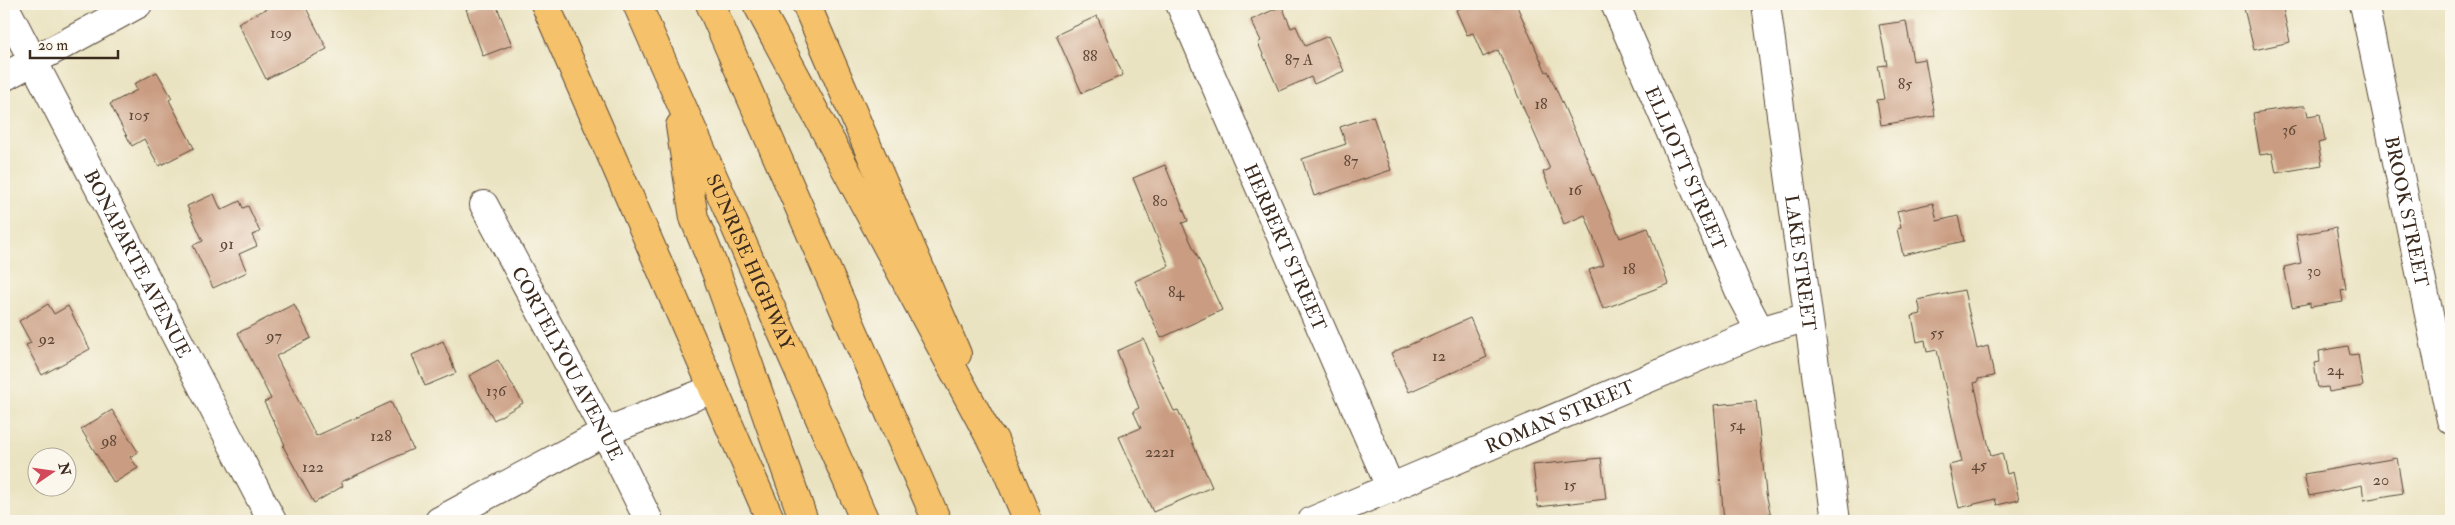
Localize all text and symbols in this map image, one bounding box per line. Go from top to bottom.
house number: 109 [270,23,292,43]
scale bar [30,28,118,60]
text: 20 m [38,36,68,55]
house number: 88 [1082,46,1098,66]
house number: 87 A [1285,50,1313,70]
house number: 85 [1898,74,1912,94]
street label: ELLIOTT STREET [1639,83,1731,254]
house number: 18 [1534,94,1548,114]
house number: 105 [129,105,149,125]
house number: 36 [2282,120,2297,140]
street label: BROOK STREET [2379,134,2434,289]
house number: 87 [1344,151,1359,171]
street label: HERBERT STREET [1238,160,1332,335]
street label: BONAPARTE AVENUE [79,166,196,362]
street label: SUNRISE HIGHWAY [700,170,800,355]
house number: 16 [1568,180,1583,200]
house number: 80 [1152,191,1168,211]
street label: LAKE STREET [1779,193,1821,332]
house number: 91 [219,234,234,254]
house number: 18 [1622,259,1636,279]
house number: 30 [2307,261,2321,281]
street label: CORTELYOU AVENUE [506,263,628,465]
house number: 84 [1168,282,1185,302]
house number: 55 [1930,323,1944,343]
house number: 97 [265,326,282,346]
house number: 92 [38,329,55,349]
house number: 12 [1432,346,1446,366]
house number: 24 [2327,360,2345,380]
street label: ROMAN STREET [1482,375,1638,459]
house number: 136 [486,381,507,401]
house number: 54 [1729,415,1746,435]
house number: 128 [370,426,392,446]
house number: 98 [100,431,117,451]
house number: 2221 [1145,442,1175,462]
north arrow [28,448,78,498]
house number: 45 [1971,455,1987,475]
house number: 122 [302,457,324,477]
text: N [54,460,74,478]
house number: 20 [2373,470,2389,490]
house number: 15 [1564,475,1576,495]

